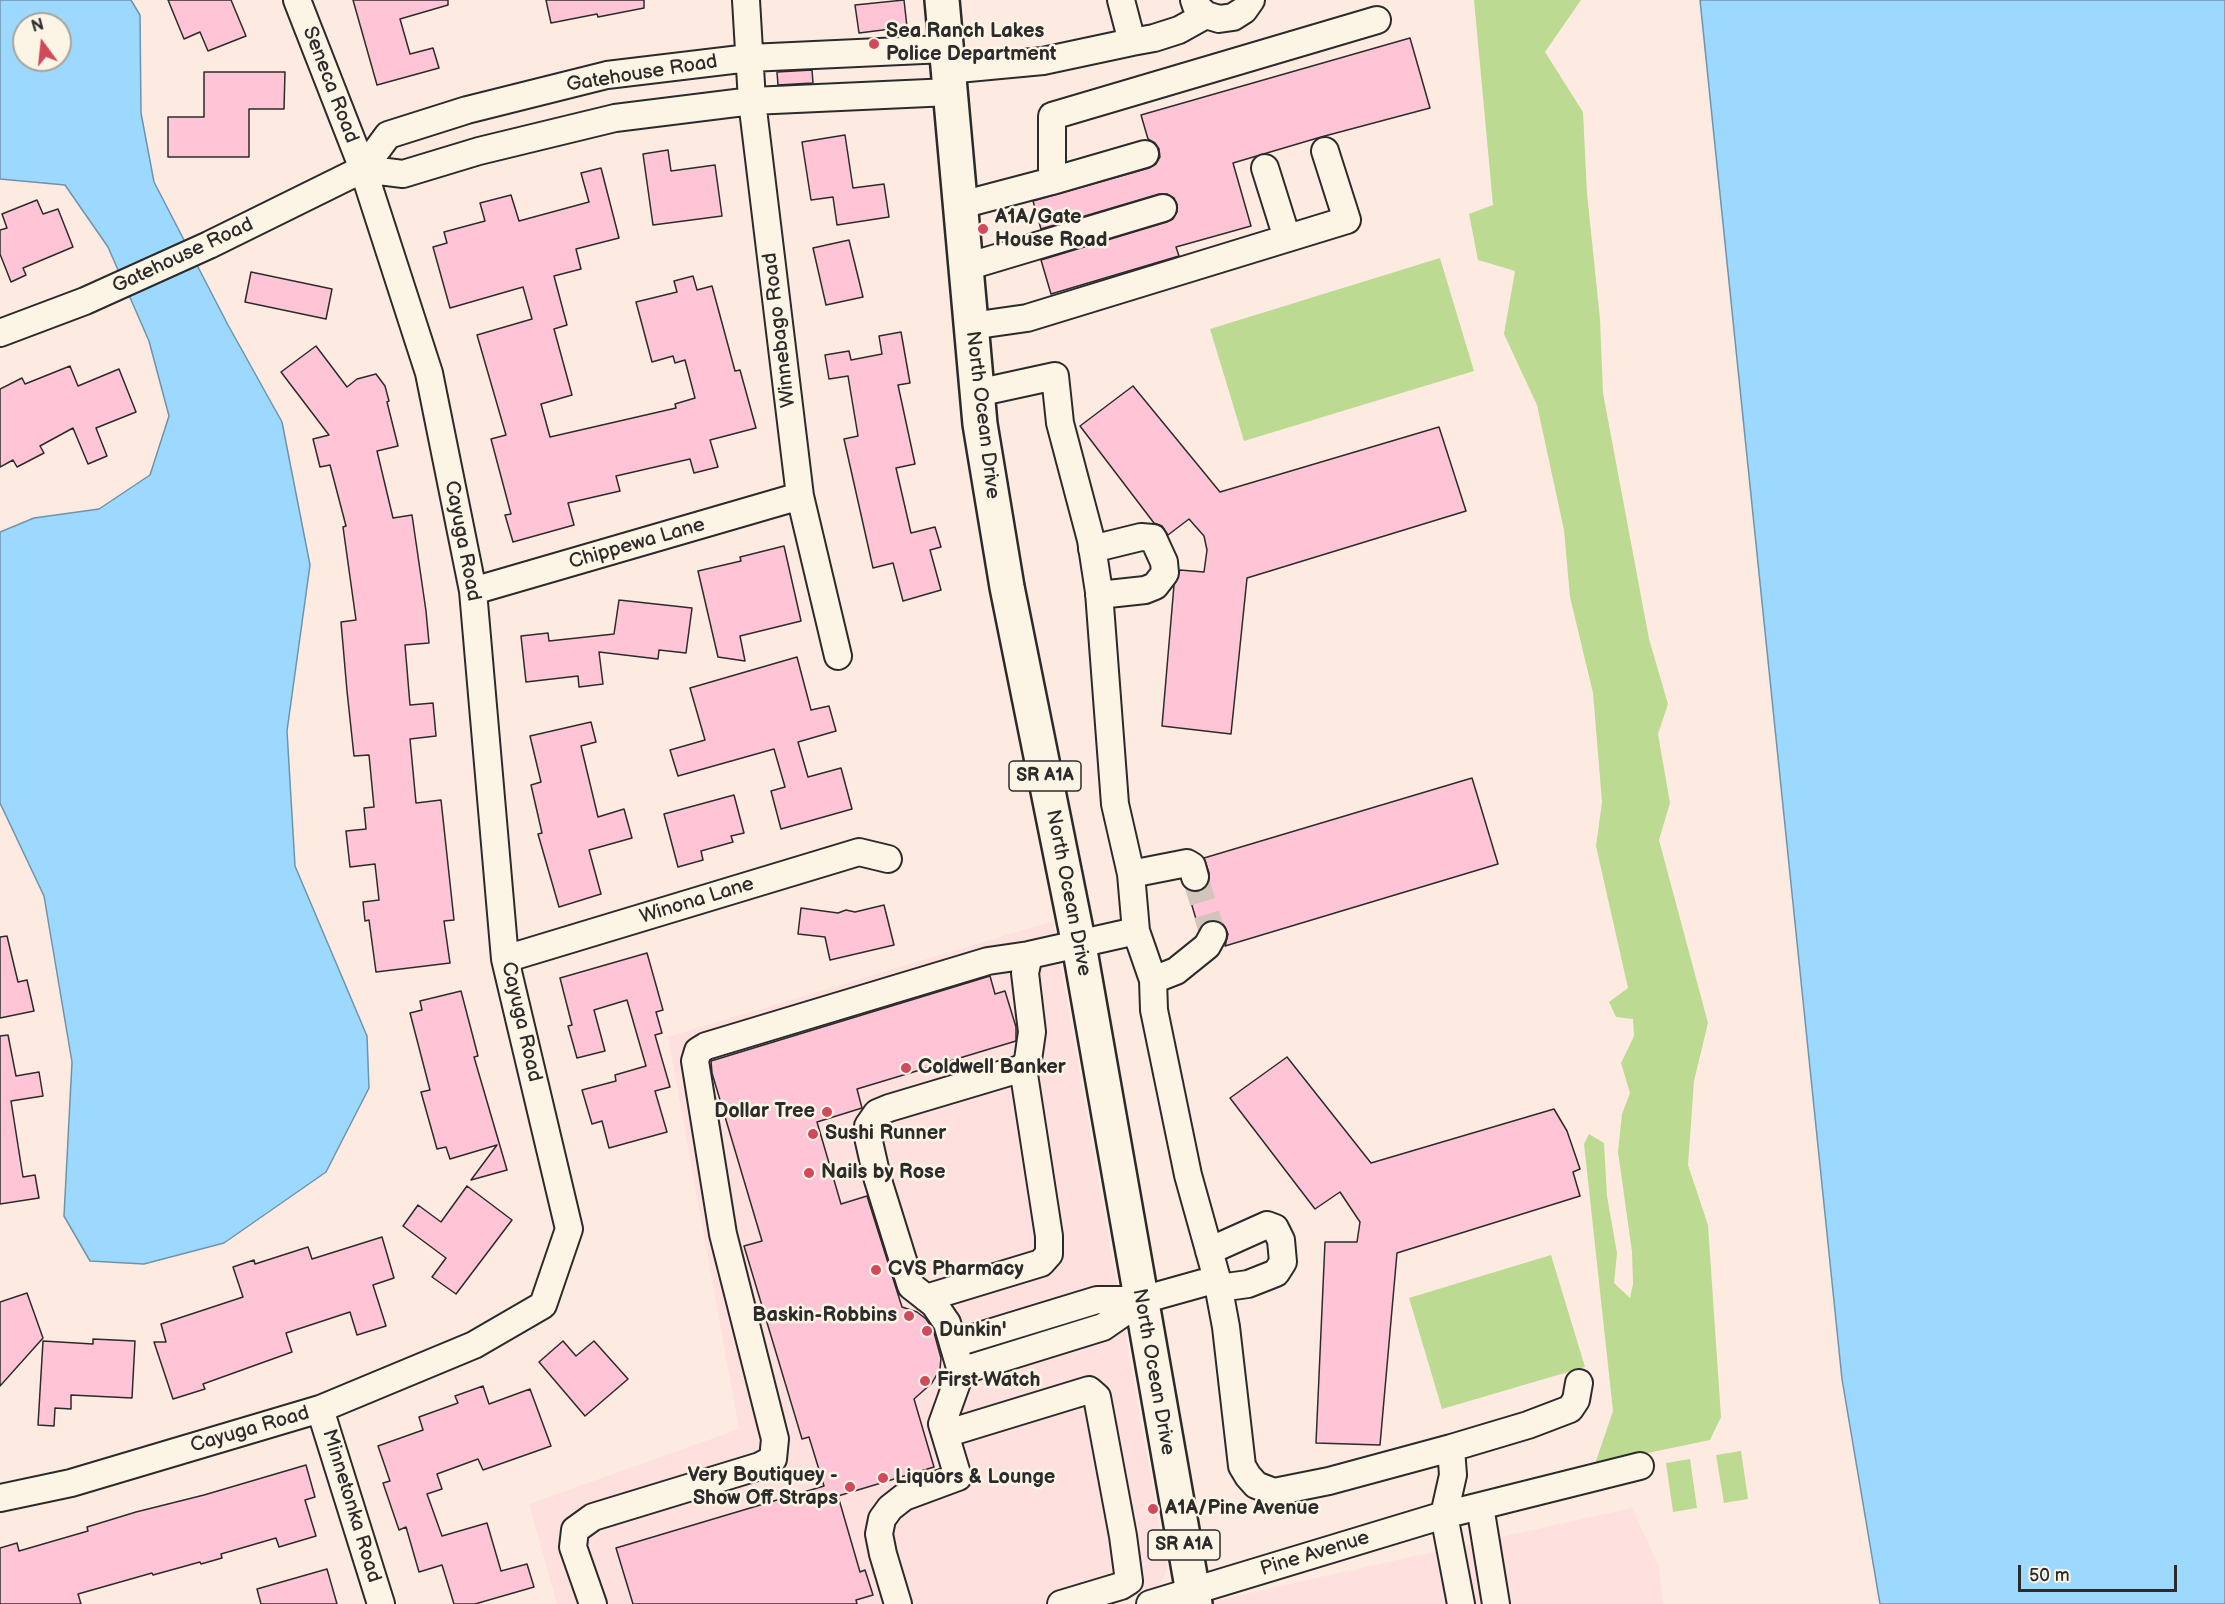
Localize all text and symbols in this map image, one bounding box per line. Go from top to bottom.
north arrow [12,12,72,72]
text: N [29,15,46,37]
place label: Sea Ranch Lakes Police Department [886,20,1057,67]
street label: Seneca Road [297,23,363,147]
marker: Sea Ranch Lakes Police Department [867,37,881,51]
street label: Gatehouse Road [565,50,719,98]
place label: A1A/Gate House Road [995,206,1107,253]
street label: Gatehouse Road [109,213,257,299]
marker: A1A/Gate House Road [976,222,990,236]
street label: Winnebago Road [759,251,801,409]
street label: North Ocean Drive [960,330,1004,500]
street label: Cayuga Road [439,479,485,603]
street label: Chippewa Lane [566,513,708,575]
road number: SR A1A [1009,761,1081,791]
street label: North Ocean Drive [1040,808,1096,978]
street label: Winona Lane [637,872,757,930]
street label: Cayuga Road [496,960,546,1084]
place label: Coldwell Banker [918,1056,1066,1080]
marker: Coldwell Banker [899,1061,913,1075]
place label: Dollar Tree [714,1100,815,1124]
marker: Dollar Tree [820,1105,834,1119]
place label: Sushi Runner [825,1122,946,1146]
marker: Sushi Runner [806,1127,820,1141]
place label: Nails by Rose [821,1161,945,1185]
marker: Nails by Rose [802,1166,816,1180]
place label: CVS Pharmacy [888,1258,1024,1282]
marker: CVS Pharmacy [869,1263,883,1277]
street label: North Ocean Drive [1127,1287,1179,1457]
place label: Baskin-Robbins [752,1304,897,1328]
marker: Baskin-Robbins [902,1309,916,1323]
place label: Dunkin' [939,1319,1006,1343]
marker: Dunkin' [920,1324,934,1338]
place label: First Watch [937,1369,1040,1393]
marker: First Watch [918,1374,932,1388]
street label: Cayuga Road [188,1402,312,1458]
street label: Minnetonka Road [316,1426,386,1586]
place label: Very Boutiquey - Show Off Straps [688,1464,838,1511]
place label: Liquors & Lounge [895,1466,1055,1490]
marker: Liquors & Lounge [876,1471,890,1485]
marker: Very Boutiquey - Show Off Straps [843,1480,857,1494]
place label: A1A/Pine Avenue [1165,1497,1319,1521]
marker: A1A/Pine Avenue [1146,1502,1160,1516]
street label: Pine Avenue [1257,1526,1373,1582]
road number: SR A1A [1148,1530,1220,1560]
scale bar [2021,1553,2180,1591]
text: 50 m [2029,1565,2070,1586]

